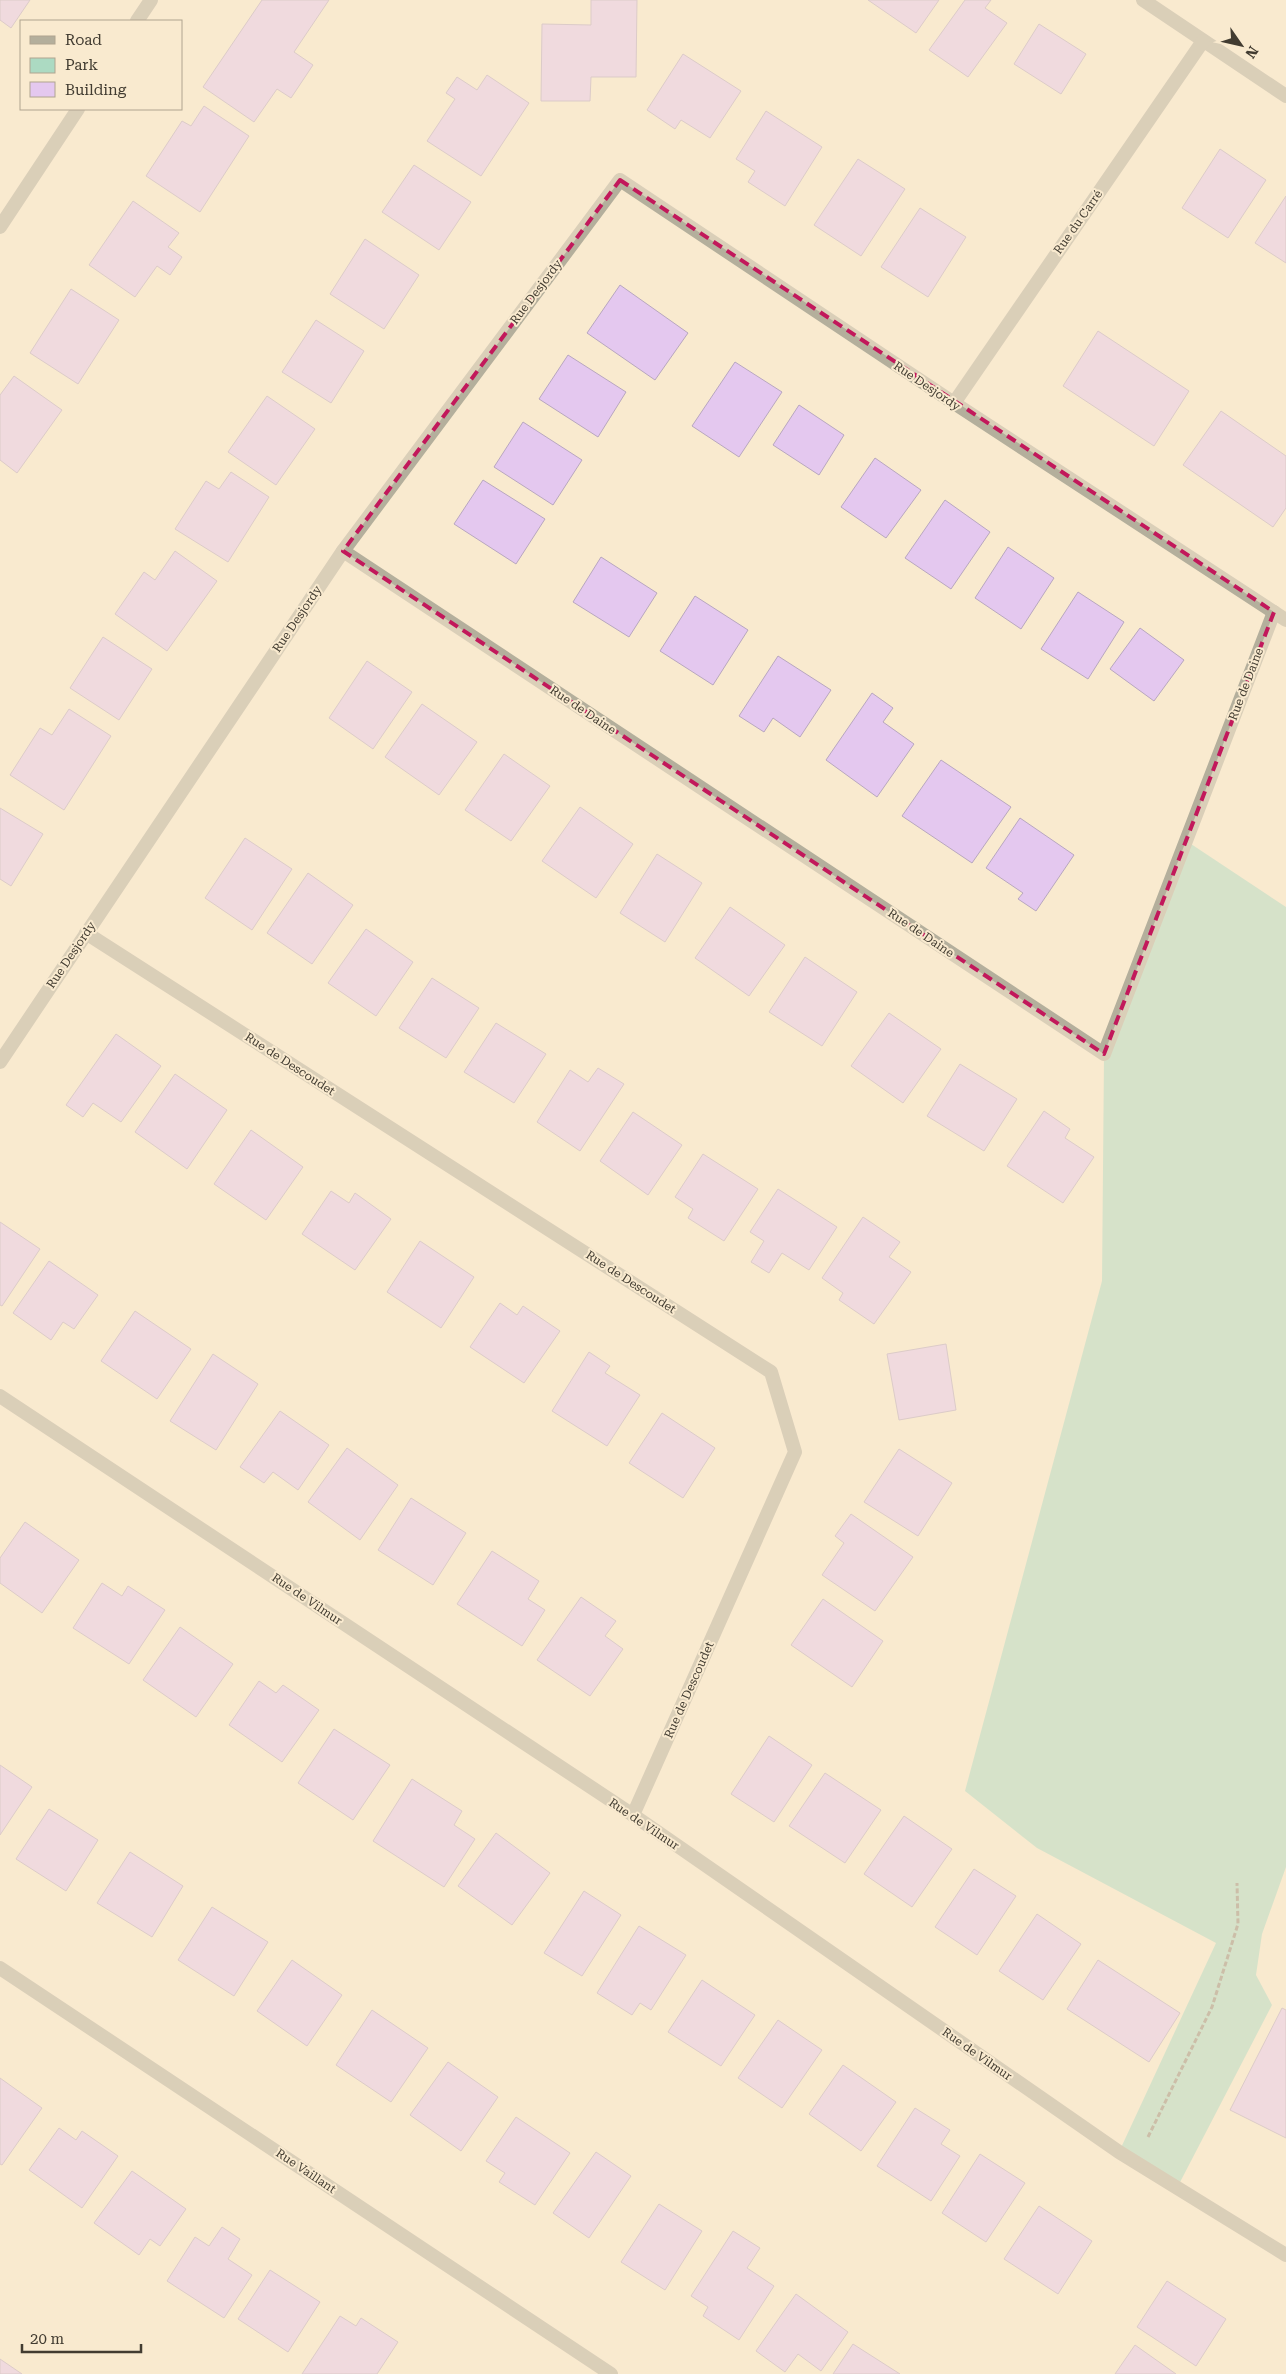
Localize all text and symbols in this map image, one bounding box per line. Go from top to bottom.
legend [20,20,182,110]
north arrow [1216,20,1266,70]
text: Road [65,31,102,49]
text: N [1242,43,1261,61]
text: Park [65,56,99,74]
text: Building [65,81,127,99]
street label: Rue du Carré [1051,187,1105,257]
street label: Rue Desjordy [507,256,565,327]
street label: Rue Desjordy [891,359,964,414]
street label: Rue Desjordy [270,582,325,655]
street label: Rue de Daine [1226,645,1266,722]
street label: Rue de Daine [547,683,619,737]
street label: Rue de Daine [885,906,957,960]
street label: Rue Desjordy [44,918,99,991]
street label: Rue de Descoudet [242,1030,338,1099]
street label: Rue de Descoudet [583,1248,679,1317]
street label: Rue de Vilmur [269,1570,345,1628]
street label: Rue de Descoudet [661,1639,717,1741]
street label: Rue de Vilmur [606,1795,682,1853]
street label: Rue de Vilmur [940,2025,1015,2083]
street label: Rue Vaillant [273,2146,339,2196]
scale bar [22,2322,141,2354]
text: 20 m [30,2330,65,2348]

